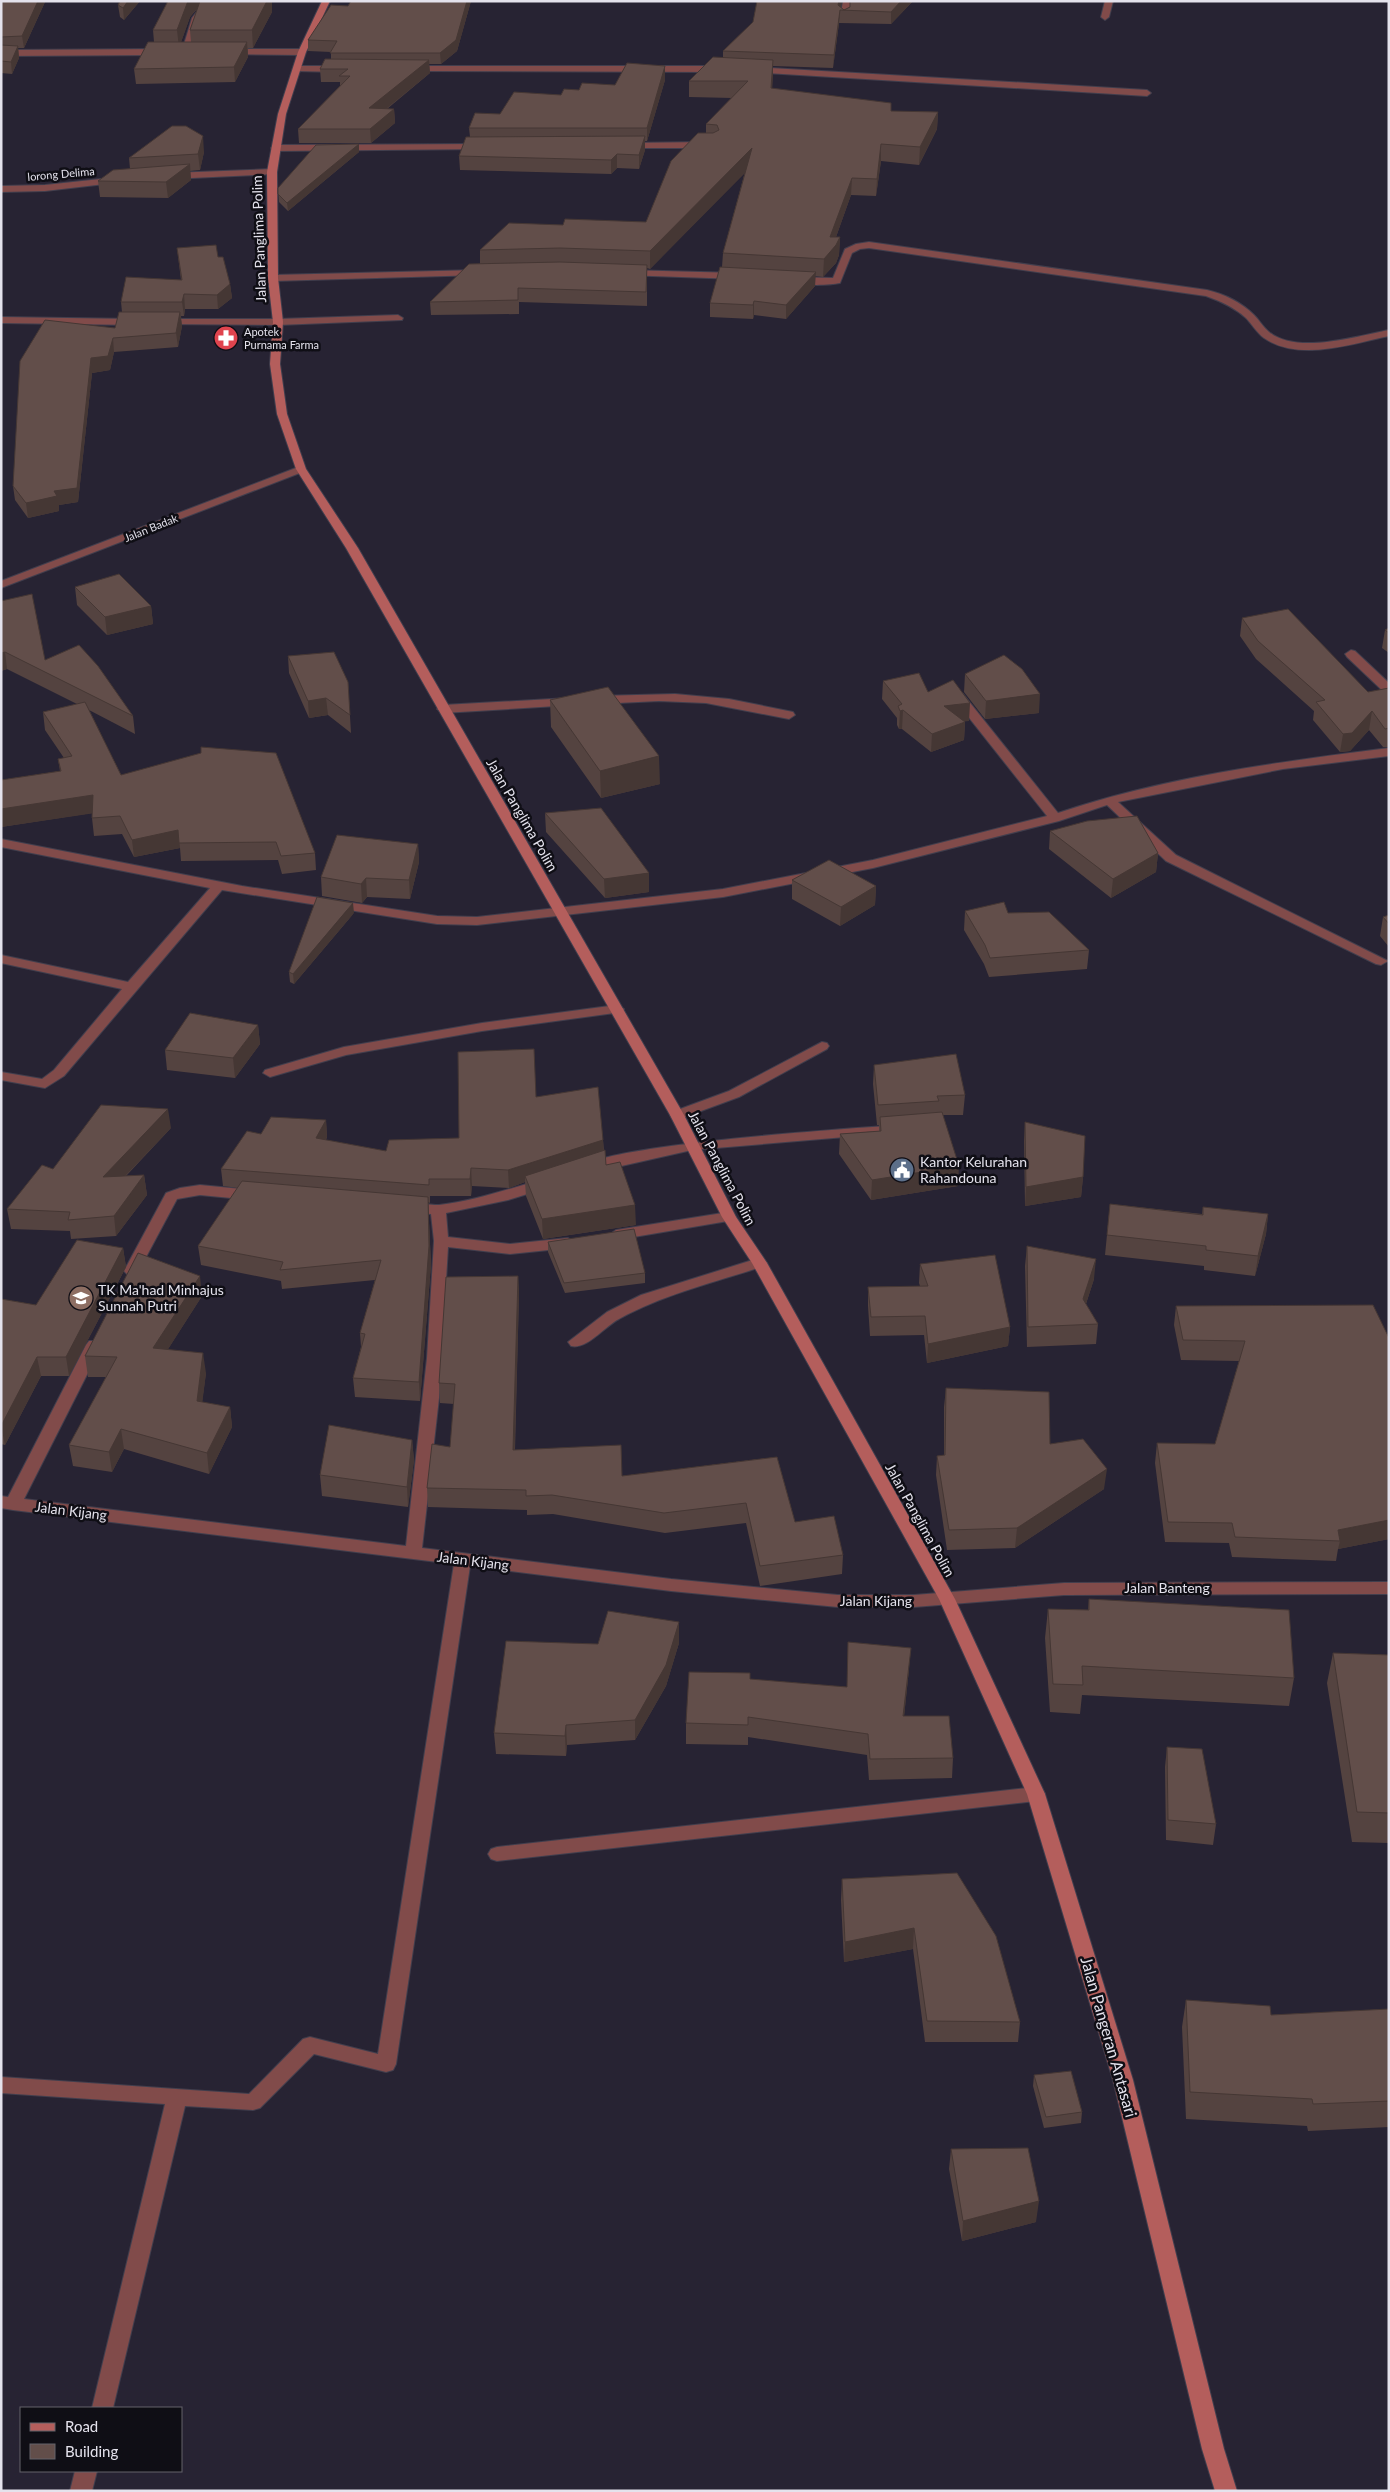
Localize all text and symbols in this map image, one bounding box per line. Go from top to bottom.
street label: lorong Delima [27,164,95,183]
street label: Jalan Panglima Polim [248,175,269,303]
pharmacy icon: Apotek Purnama Farma [213,325,239,351]
place label: Apotek Purnama Farma [244,325,319,351]
street label: Jalan Badak [122,511,180,544]
street label: Jalan Panglima Polim [483,755,562,874]
street label: Jalan Panglima Polim [685,1108,760,1228]
place label: Kantor Kelurahan Rahandouna [920,1153,1027,1186]
public building icon: Kantor Kelurahan Rahandouna [889,1157,915,1183]
place label: TK Ma'had Minhajus Sunnah Putri [98,1281,224,1314]
school or university icon: TK Ma'had Minhajus Sunnah Putri [68,1285,94,1311]
street label: Jalan Panglima Polim [882,1460,959,1580]
street label: Jalan Kijang [34,1498,108,1523]
street label: Jalan Kijang [436,1548,510,1573]
street label: Jalan Banteng [1124,1579,1210,1596]
street label: Jalan Kijang [840,1592,912,1609]
street label: Jalan Pangeran Antasari [1077,1954,1141,2119]
legend [20,2407,182,2472]
text: Road [65,2417,98,2435]
text: Building [65,2442,118,2460]

